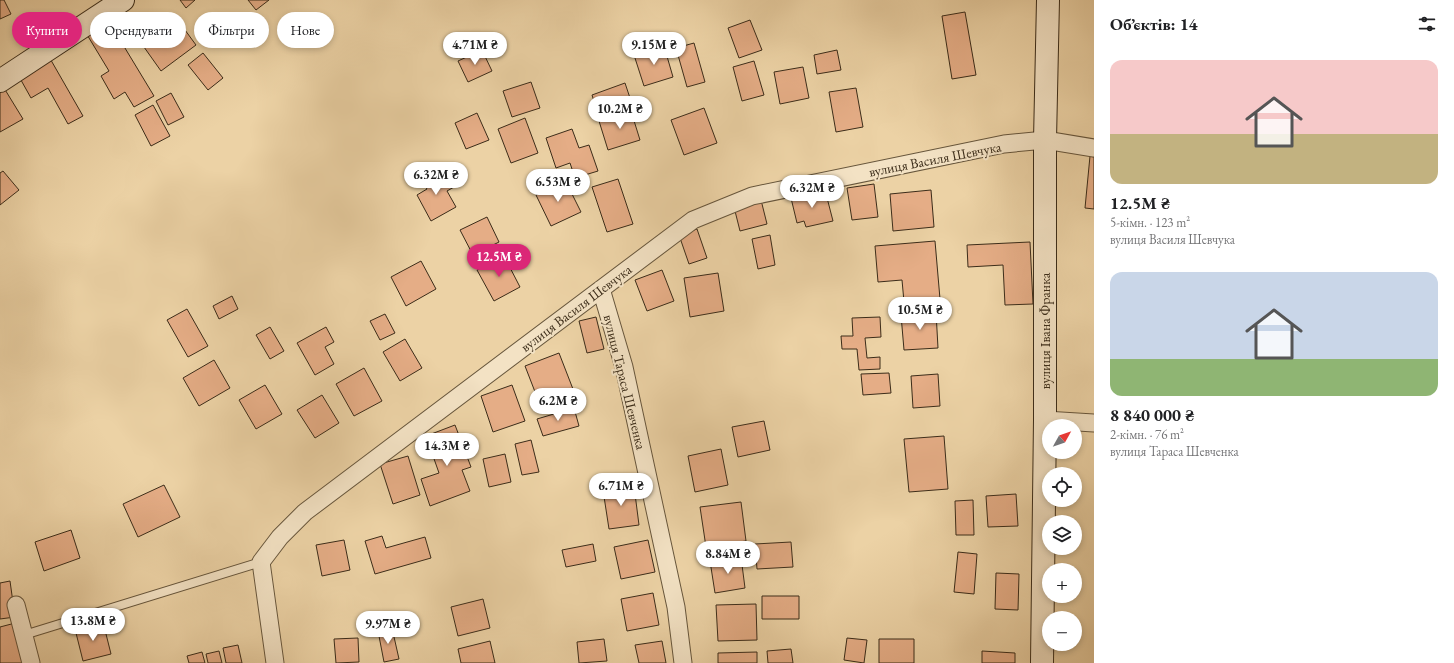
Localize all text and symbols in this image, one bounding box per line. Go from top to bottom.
chip: Купити [12,12,82,48]
chip: Орендувати [90,12,186,48]
chip: Фільтри [194,12,269,48]
chip: Нове [277,12,334,48]
text: Об’єктів: 14 [1110,13,1198,35]
icon: filters [1416,13,1438,35]
pin: 4.71M ₴ [438,32,512,66]
pin: 9.15M ₴ [617,32,691,66]
text: 4.71M ₴ [452,36,498,53]
text: 9.15M ₴ [631,36,677,53]
icon: home [1238,86,1310,158]
pin: 10.2M ₴ [583,96,657,130]
text: 10.2M ₴ [597,100,643,117]
street label: вулиця Василя Шевчука [867,137,1003,181]
pin: 6.32M ₴ [399,162,473,196]
text: 6.32M ₴ [413,166,459,183]
pin: 6.53M ₴ [521,169,595,203]
text: 6.53M ₴ [535,173,581,190]
pin: 6.32M ₴ [775,175,849,209]
text: 6.32M ₴ [789,179,835,196]
text: 12.5M ₴ [1110,192,1170,214]
text: 5-кімн. · 123 m² [1110,214,1190,231]
text: вулиця Василя Шевчука [1110,231,1235,248]
pin: 12.5M ₴ [462,244,536,278]
text: 12.5M ₴ [476,248,522,265]
street label: вулиця Василя Шевчука [517,260,635,356]
street label: вулиця Івана Франка [1036,272,1054,389]
pin: 10.5M ₴ [883,297,957,331]
icon: home [1238,298,1310,370]
text: 10.5M ₴ [897,301,943,318]
street label: вулиця Тараса Шевченка [599,313,651,452]
pin: 6.2M ₴ [525,388,591,422]
text: 6.2M ₴ [538,392,578,409]
text: 8 840 000 ₴ [1110,404,1194,426]
north arrow [1042,419,1082,459]
map controls [1042,419,1082,651]
text: 2-кімн. · 76 m² [1110,426,1184,443]
pin: 14.3M ₴ [410,433,484,467]
text: 14.3M ₴ [424,437,470,454]
text: вулиця Тараса Шевченка [1110,443,1239,460]
button: locate [1042,467,1082,507]
pin: 6.71M ₴ [584,473,658,507]
text: 6.71M ₴ [598,477,644,494]
button: layers [1042,515,1082,555]
pin: 8.84M ₴ [691,541,765,575]
text: 8.84M ₴ [705,545,751,562]
button: + [1042,563,1082,603]
pin: 13.8M ₴ [56,608,130,642]
pin: 9.97M ₴ [351,611,425,645]
button: − [1042,611,1082,651]
text: 13.8M ₴ [70,612,116,629]
text: 9.97M ₴ [365,615,411,632]

